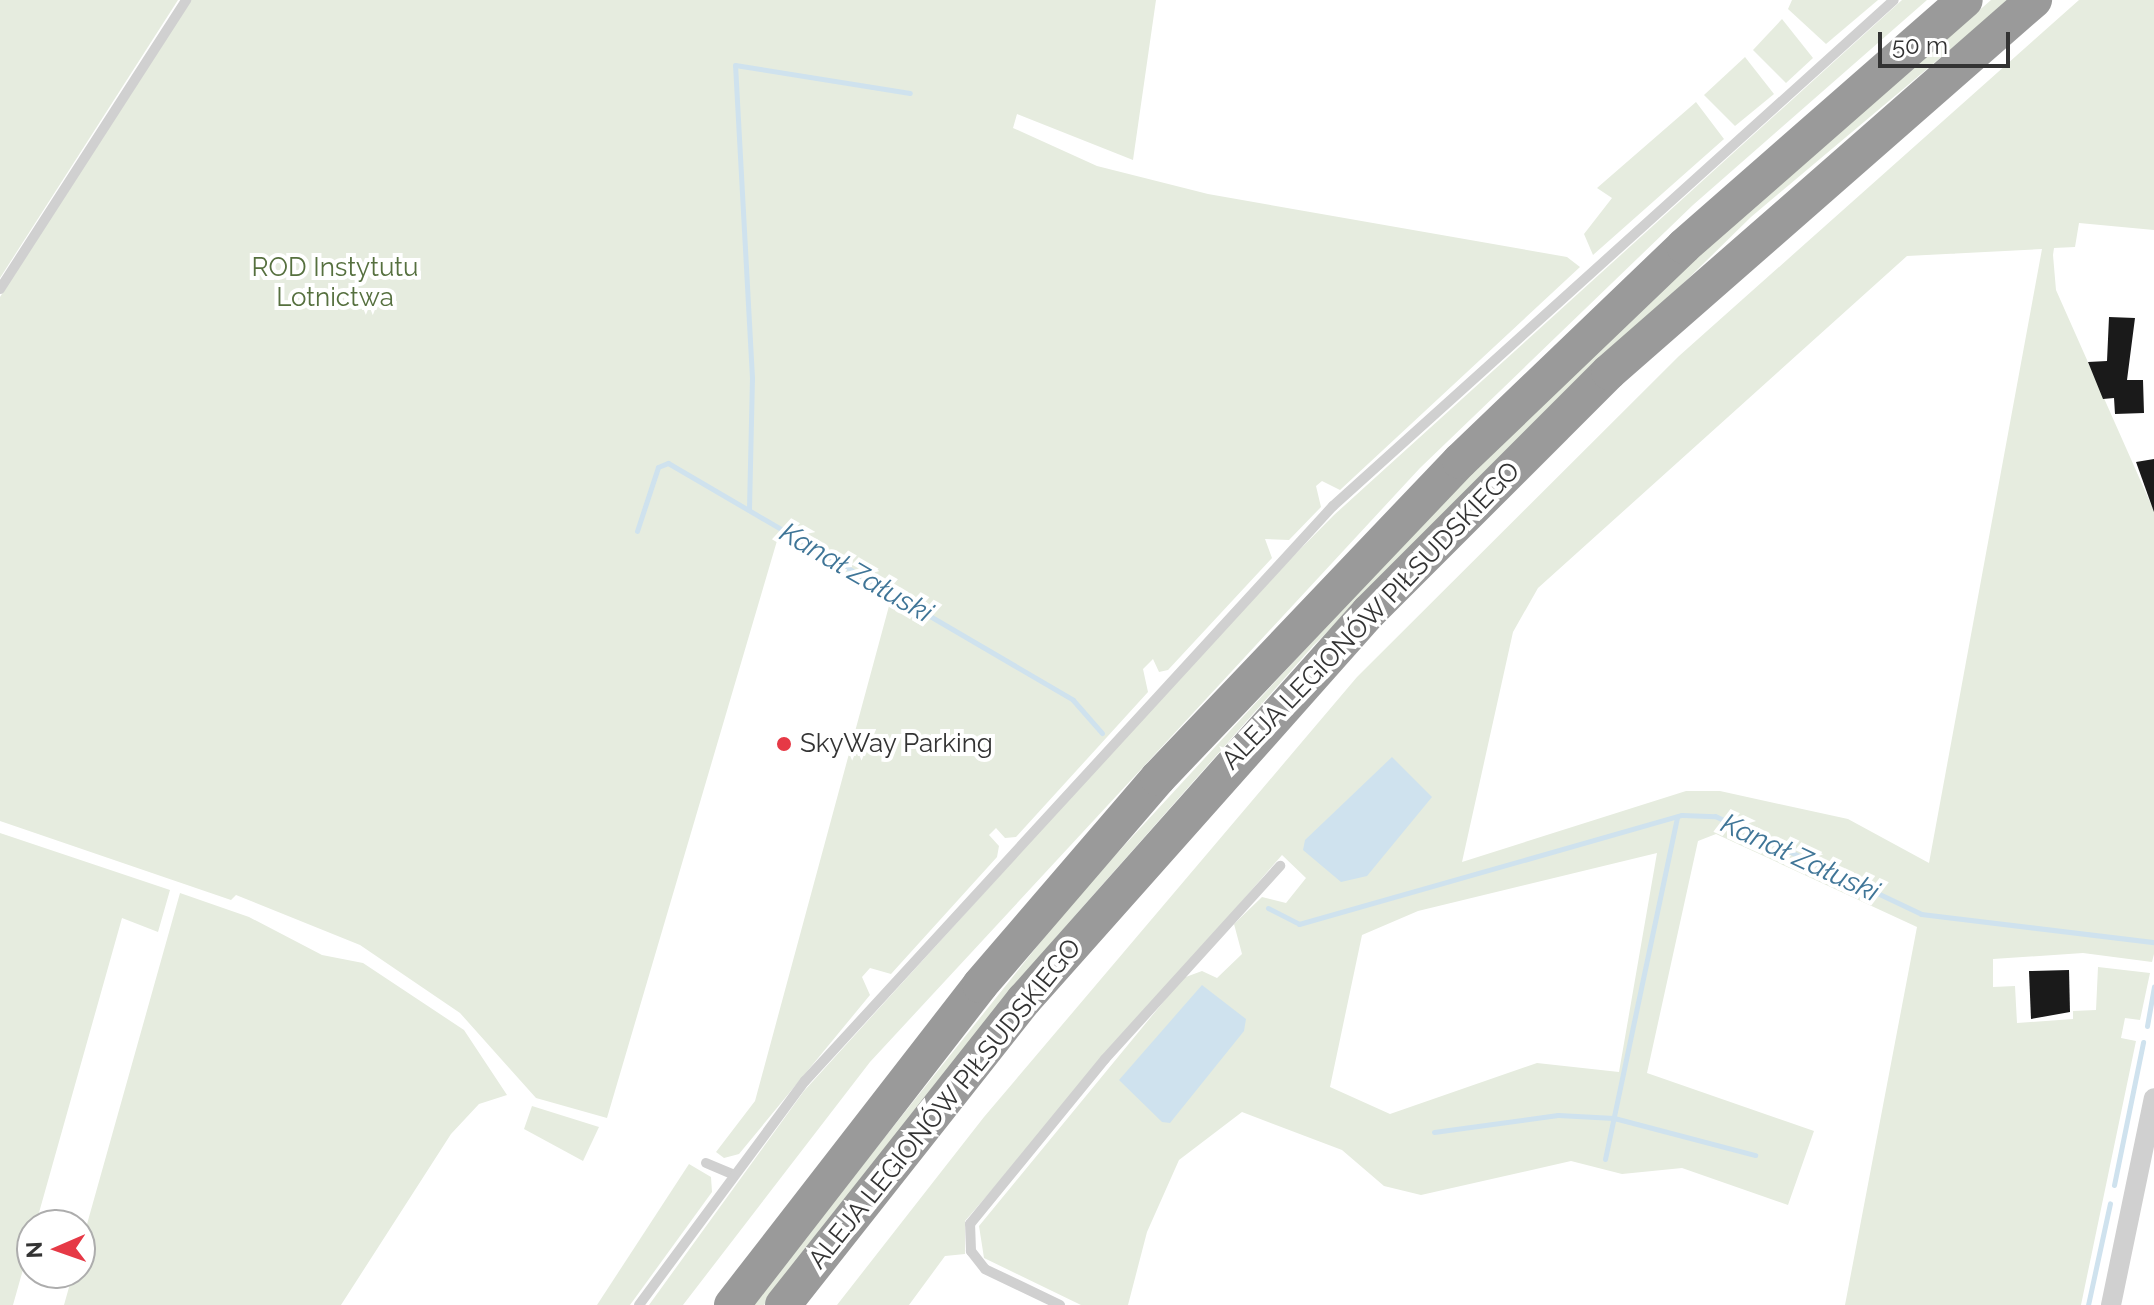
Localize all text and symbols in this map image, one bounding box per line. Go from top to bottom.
scale bar [1882,16,2014,66]
text: 50 m [1892,31,1948,60]
park label: ROD Instytutu Lotnictwa [252,252,418,314]
street label: ALEJA LEGIONÓW PIŁSUDSKIEGO [1215,455,1527,777]
water label: Kanał Załuski [773,516,939,630]
place label: SkyWay Parking [800,728,994,760]
marker: SkyWay Parking [775,735,793,753]
water label: Kanał Załuski [1715,807,1885,909]
street label: ALEJA LEGIONÓW PIŁSUDSKIEGO [802,932,1088,1276]
north arrow [16,1209,96,1289]
text: N [21,1241,47,1259]

